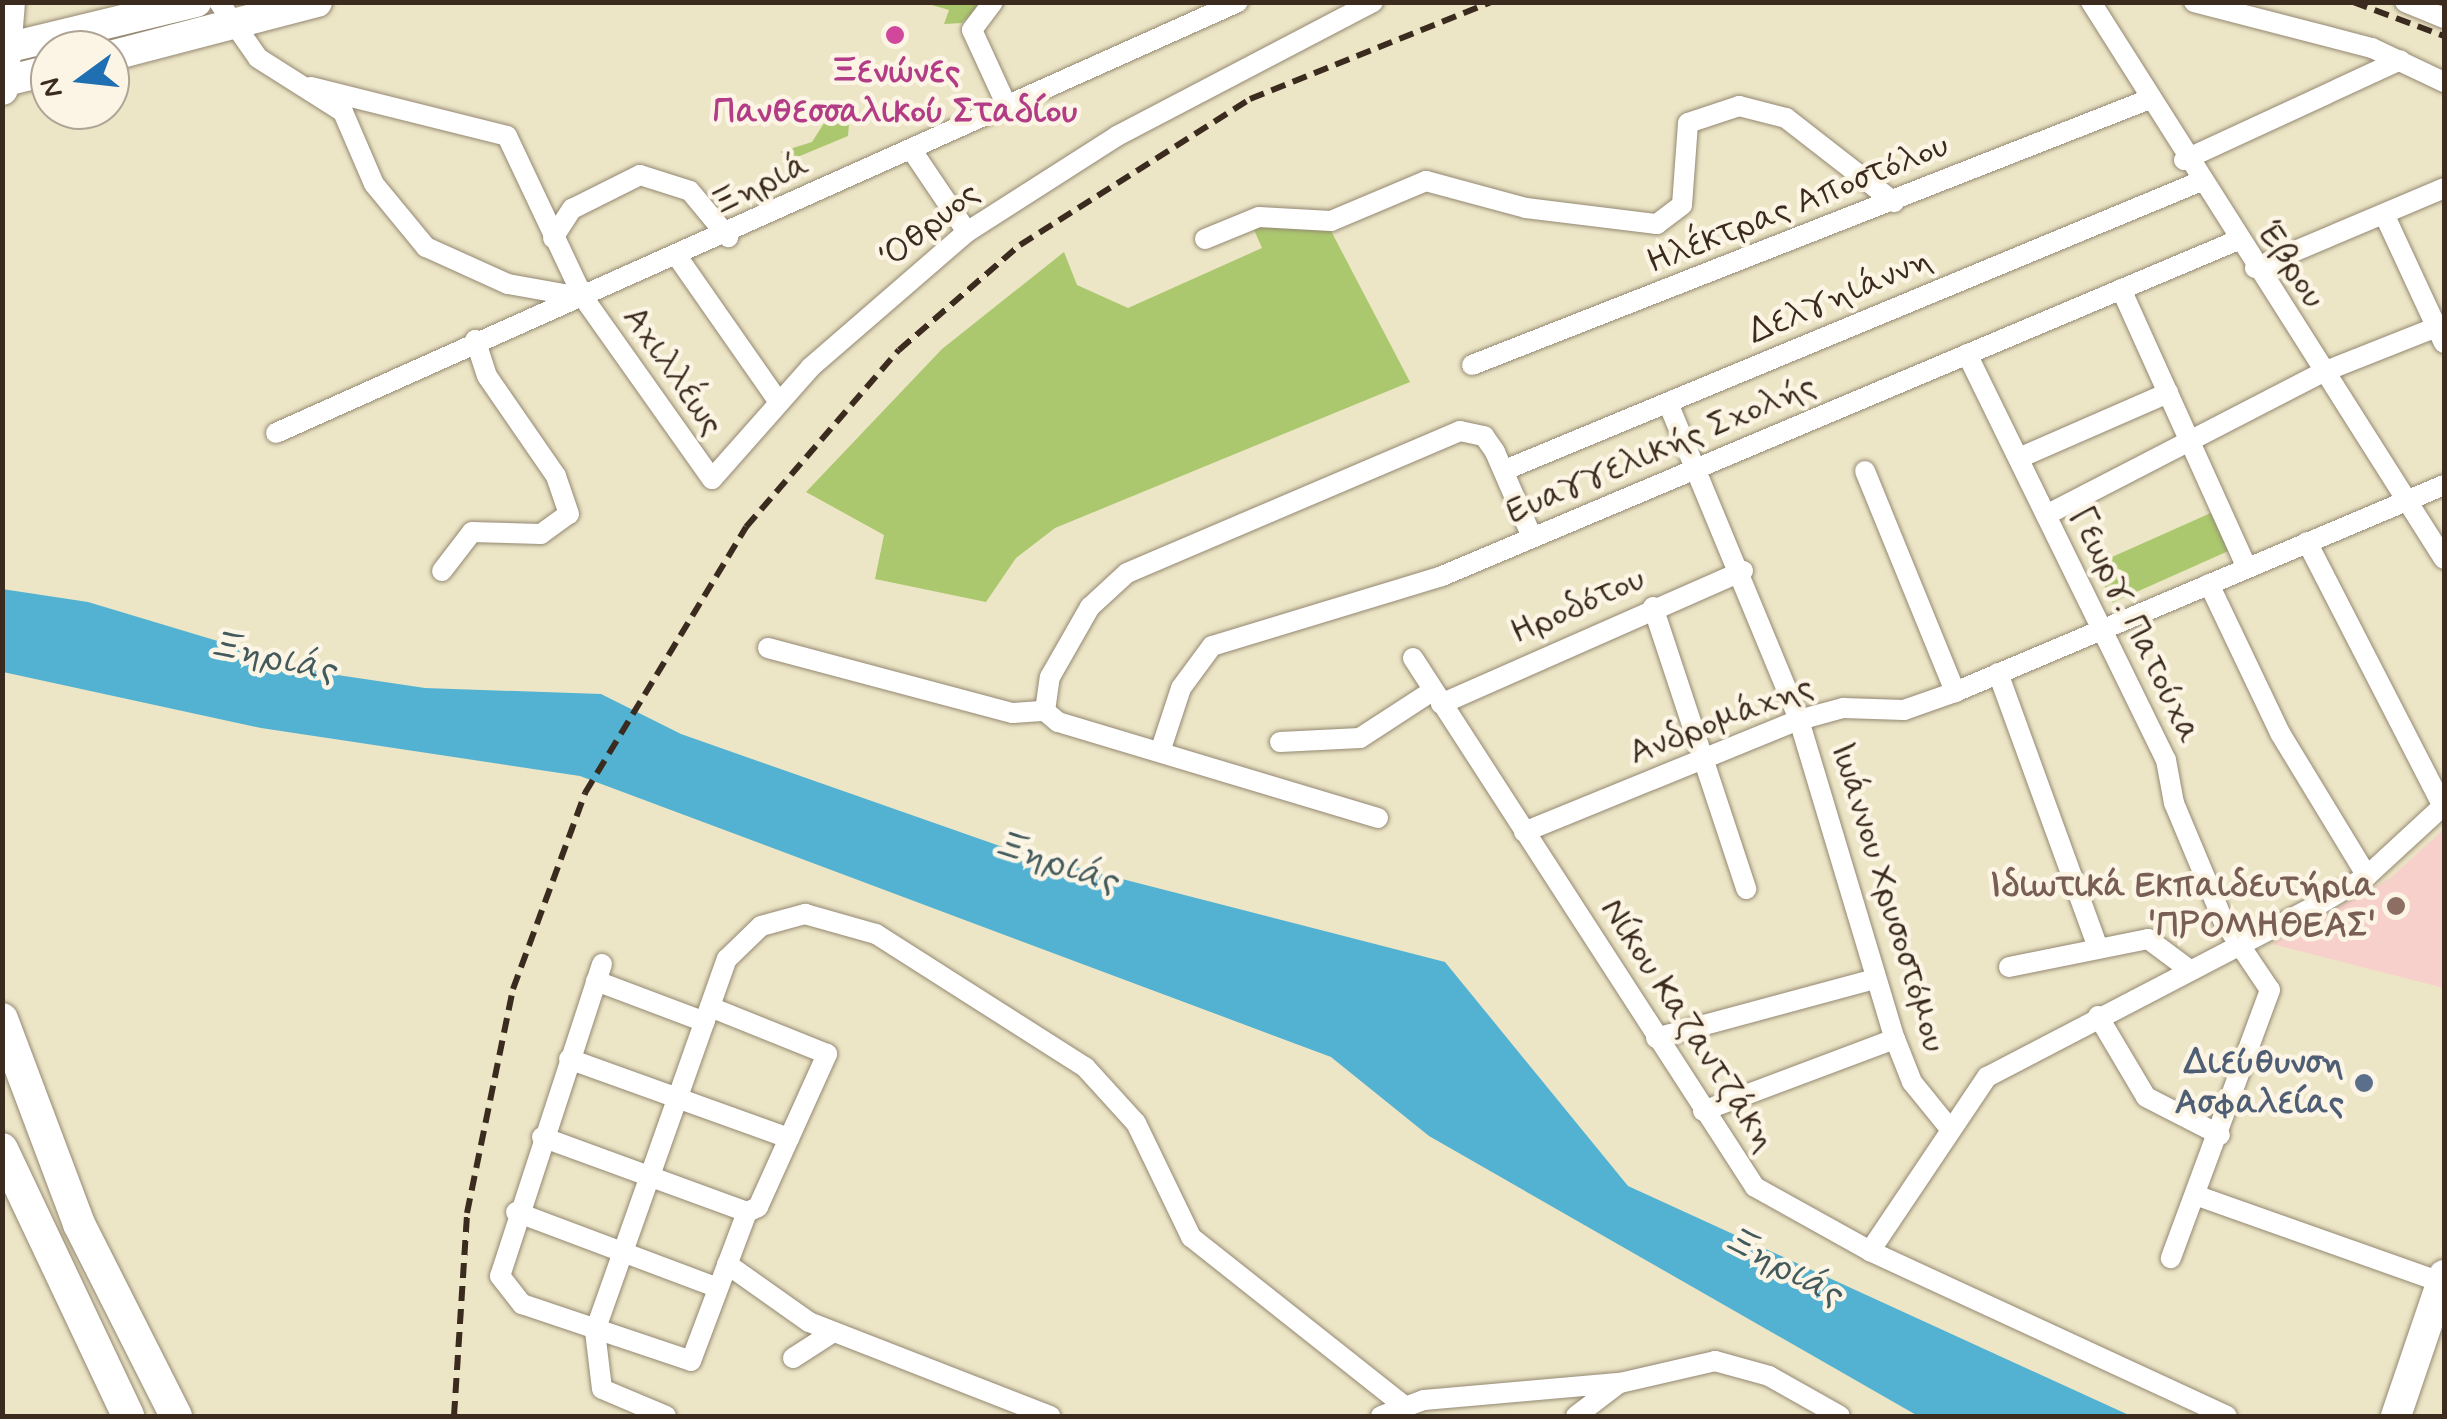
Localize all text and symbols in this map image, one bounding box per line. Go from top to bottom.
marker: Ξενώνες Πανθεσσαλικού Σταδίου [884,24,906,46]
north arrow [30,30,130,130]
place label: Ξενώνες Πανθεσσαλικού Σταδίου [713,51,1077,133]
text: N [32,74,73,101]
street label: Ηλέκτρας Αποστόλου [1641,124,1955,284]
street label: Ξηριά [704,143,816,227]
street label: Όθρυος [872,172,988,278]
street label: Έβρου [2248,214,2334,316]
street label: Δελγηιάννη [1742,238,1938,354]
street label: Αχιλλέως [613,298,733,444]
street label: Ευαγγελικής Σχολής [1500,365,1822,533]
street label: Γεωργ. Πατούχα [2060,500,2210,750]
street label: Ηροδότου [1505,558,1651,654]
water label: Ξηριάς [204,622,340,694]
street label: Ανδρομάχης [1623,666,1819,774]
street label: Ιωάννου Χρυσοστόμου [1821,737,1955,1057]
water label: Ξηριάς [986,821,1124,905]
place label: Ιδιωτικά Εκπαιδευτήρια 'ΠΡΟΜΗΘΕΑΣ' [1989,865,2376,947]
street label: Νίκου Καζαντζάκη [1591,891,1785,1159]
marker: Ιδιωτικά Εκπαιδευτήρια 'ΠΡΟΜΗΘΕΑΣ' [2385,895,2407,917]
place label: Διεύθυνση Ασφαλείας [2175,1042,2344,1124]
marker: Διεύθυνση Ασφαλείας [2353,1072,2375,1094]
water label: Ξηριάς [1714,1217,1850,1317]

